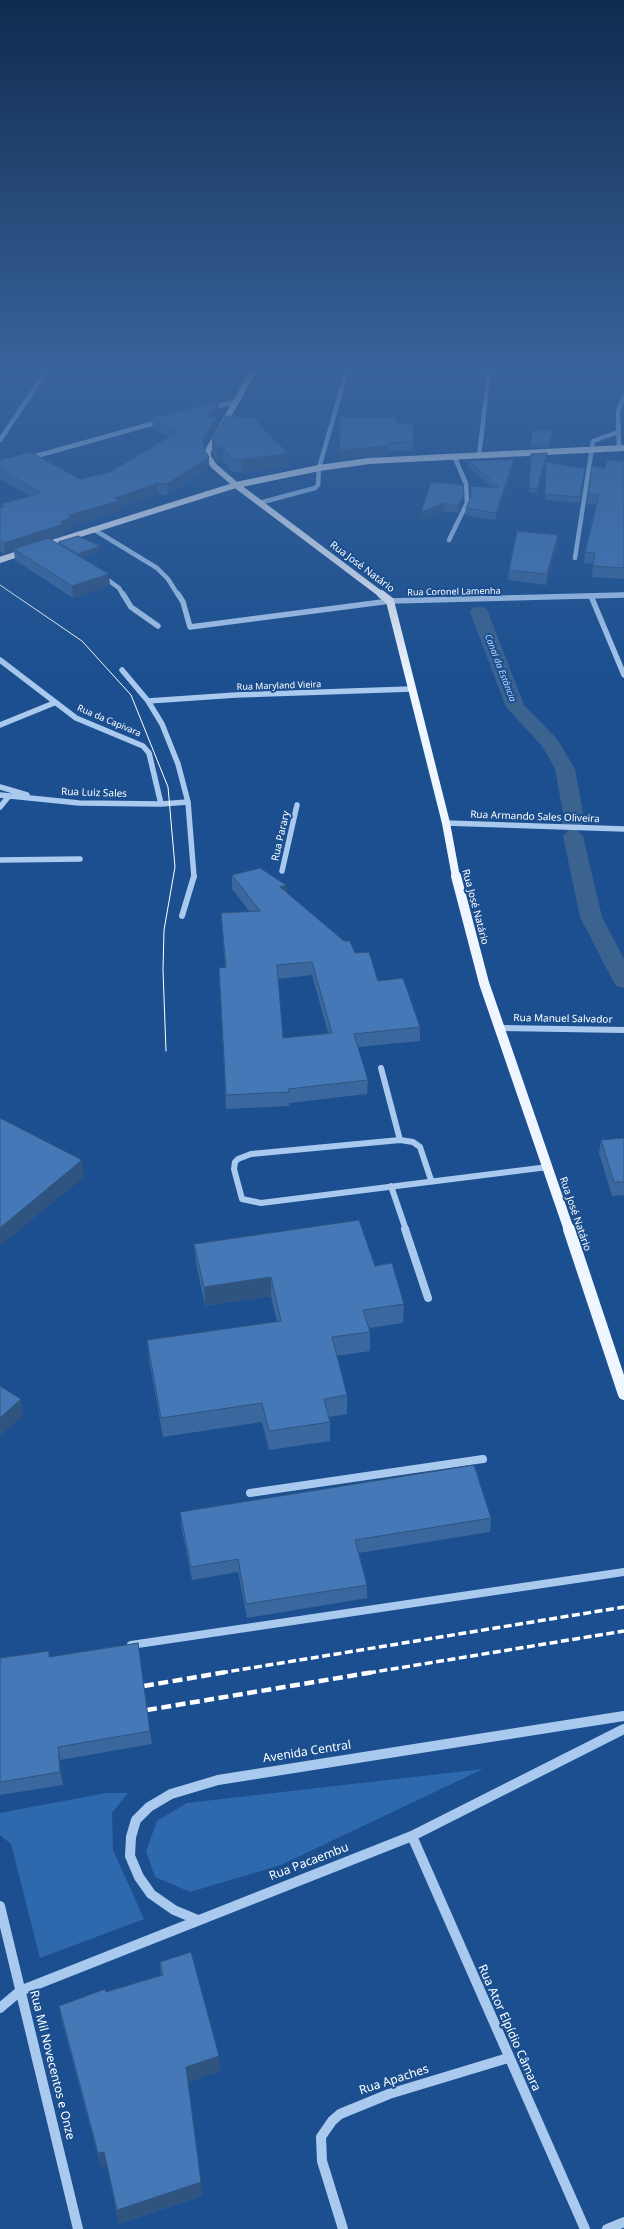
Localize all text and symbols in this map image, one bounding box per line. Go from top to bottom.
street label: Rua José Natário [327,539,397,595]
street label: Rua Coronel Lamenha [407,586,501,598]
water label: Canal da Estância [482,633,518,703]
street label: Rua Maryland Vieira [237,679,321,693]
street label: Rua da Capivara [75,703,143,739]
street label: Rua Luiz Sales [61,786,127,800]
street label: Rua Armando Sales Oliveira [470,809,600,825]
street label: Rua Parary [269,810,293,862]
street label: Rua José Natário [459,868,491,946]
street label: Rua Manuel Salvador [513,1012,613,1026]
street label: Rua José Natário [557,1175,593,1253]
street label: Avenida Central [262,1738,352,1766]
street label: Rua Pacaembu [267,1840,351,1884]
street label: Rua Ator Elpídio Câmara [475,1963,543,2093]
street label: Rua Mil Novecentos e Onze [26,1989,78,2141]
street label: Rua Apaches [357,2062,431,2098]

